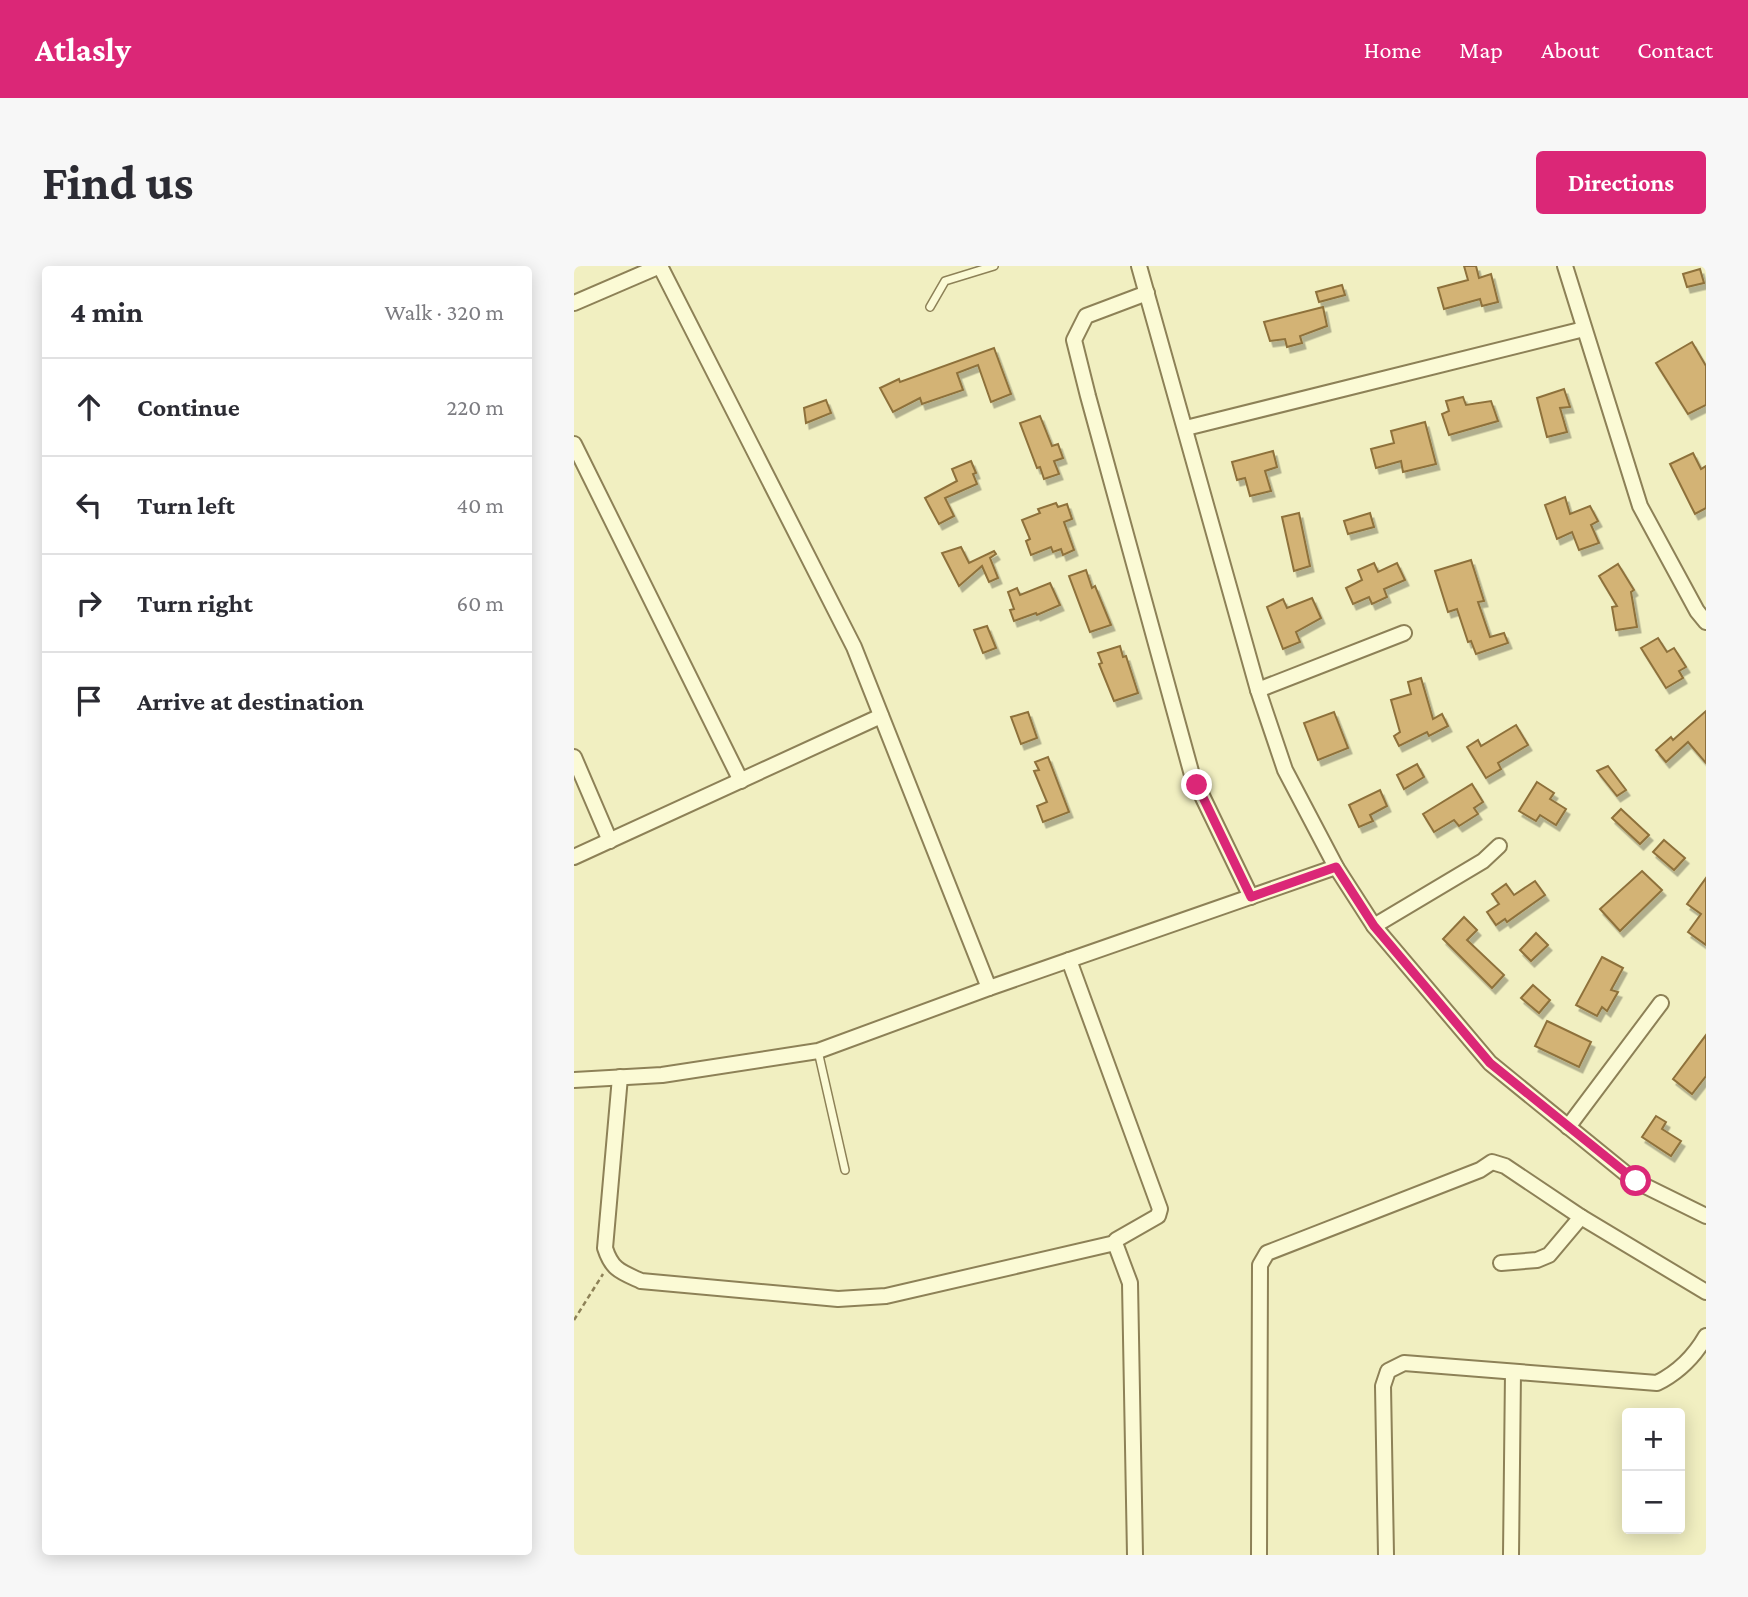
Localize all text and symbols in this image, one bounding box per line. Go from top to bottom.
text: Atlasly [35,31,131,68]
text: Home [1364,36,1421,63]
text: Map [1459,36,1503,63]
text: About [1541,36,1599,63]
text: Contact [1637,36,1713,63]
button: Directions [1536,151,1706,214]
text: Find us [42,155,194,210]
text: 4 min [70,295,143,328]
text: Walk · 320 m [385,299,504,325]
icon: ahead [70,388,108,426]
text: Continue [137,393,240,422]
text: 220 m [446,394,504,420]
icon: left [70,486,108,524]
text: Turn left [137,491,235,520]
text: 40 m [456,492,504,518]
icon: right [70,584,108,622]
text: Turn right [137,589,253,618]
text: 60 m [457,590,504,616]
icon: arrive [70,682,108,720]
text: Arrive at destination [137,687,364,716]
route end [1181,769,1212,800]
route start [1620,1165,1651,1196]
map controls [1622,1408,1685,1534]
button: + [1622,1408,1685,1471]
button: − [1622,1471,1685,1534]

